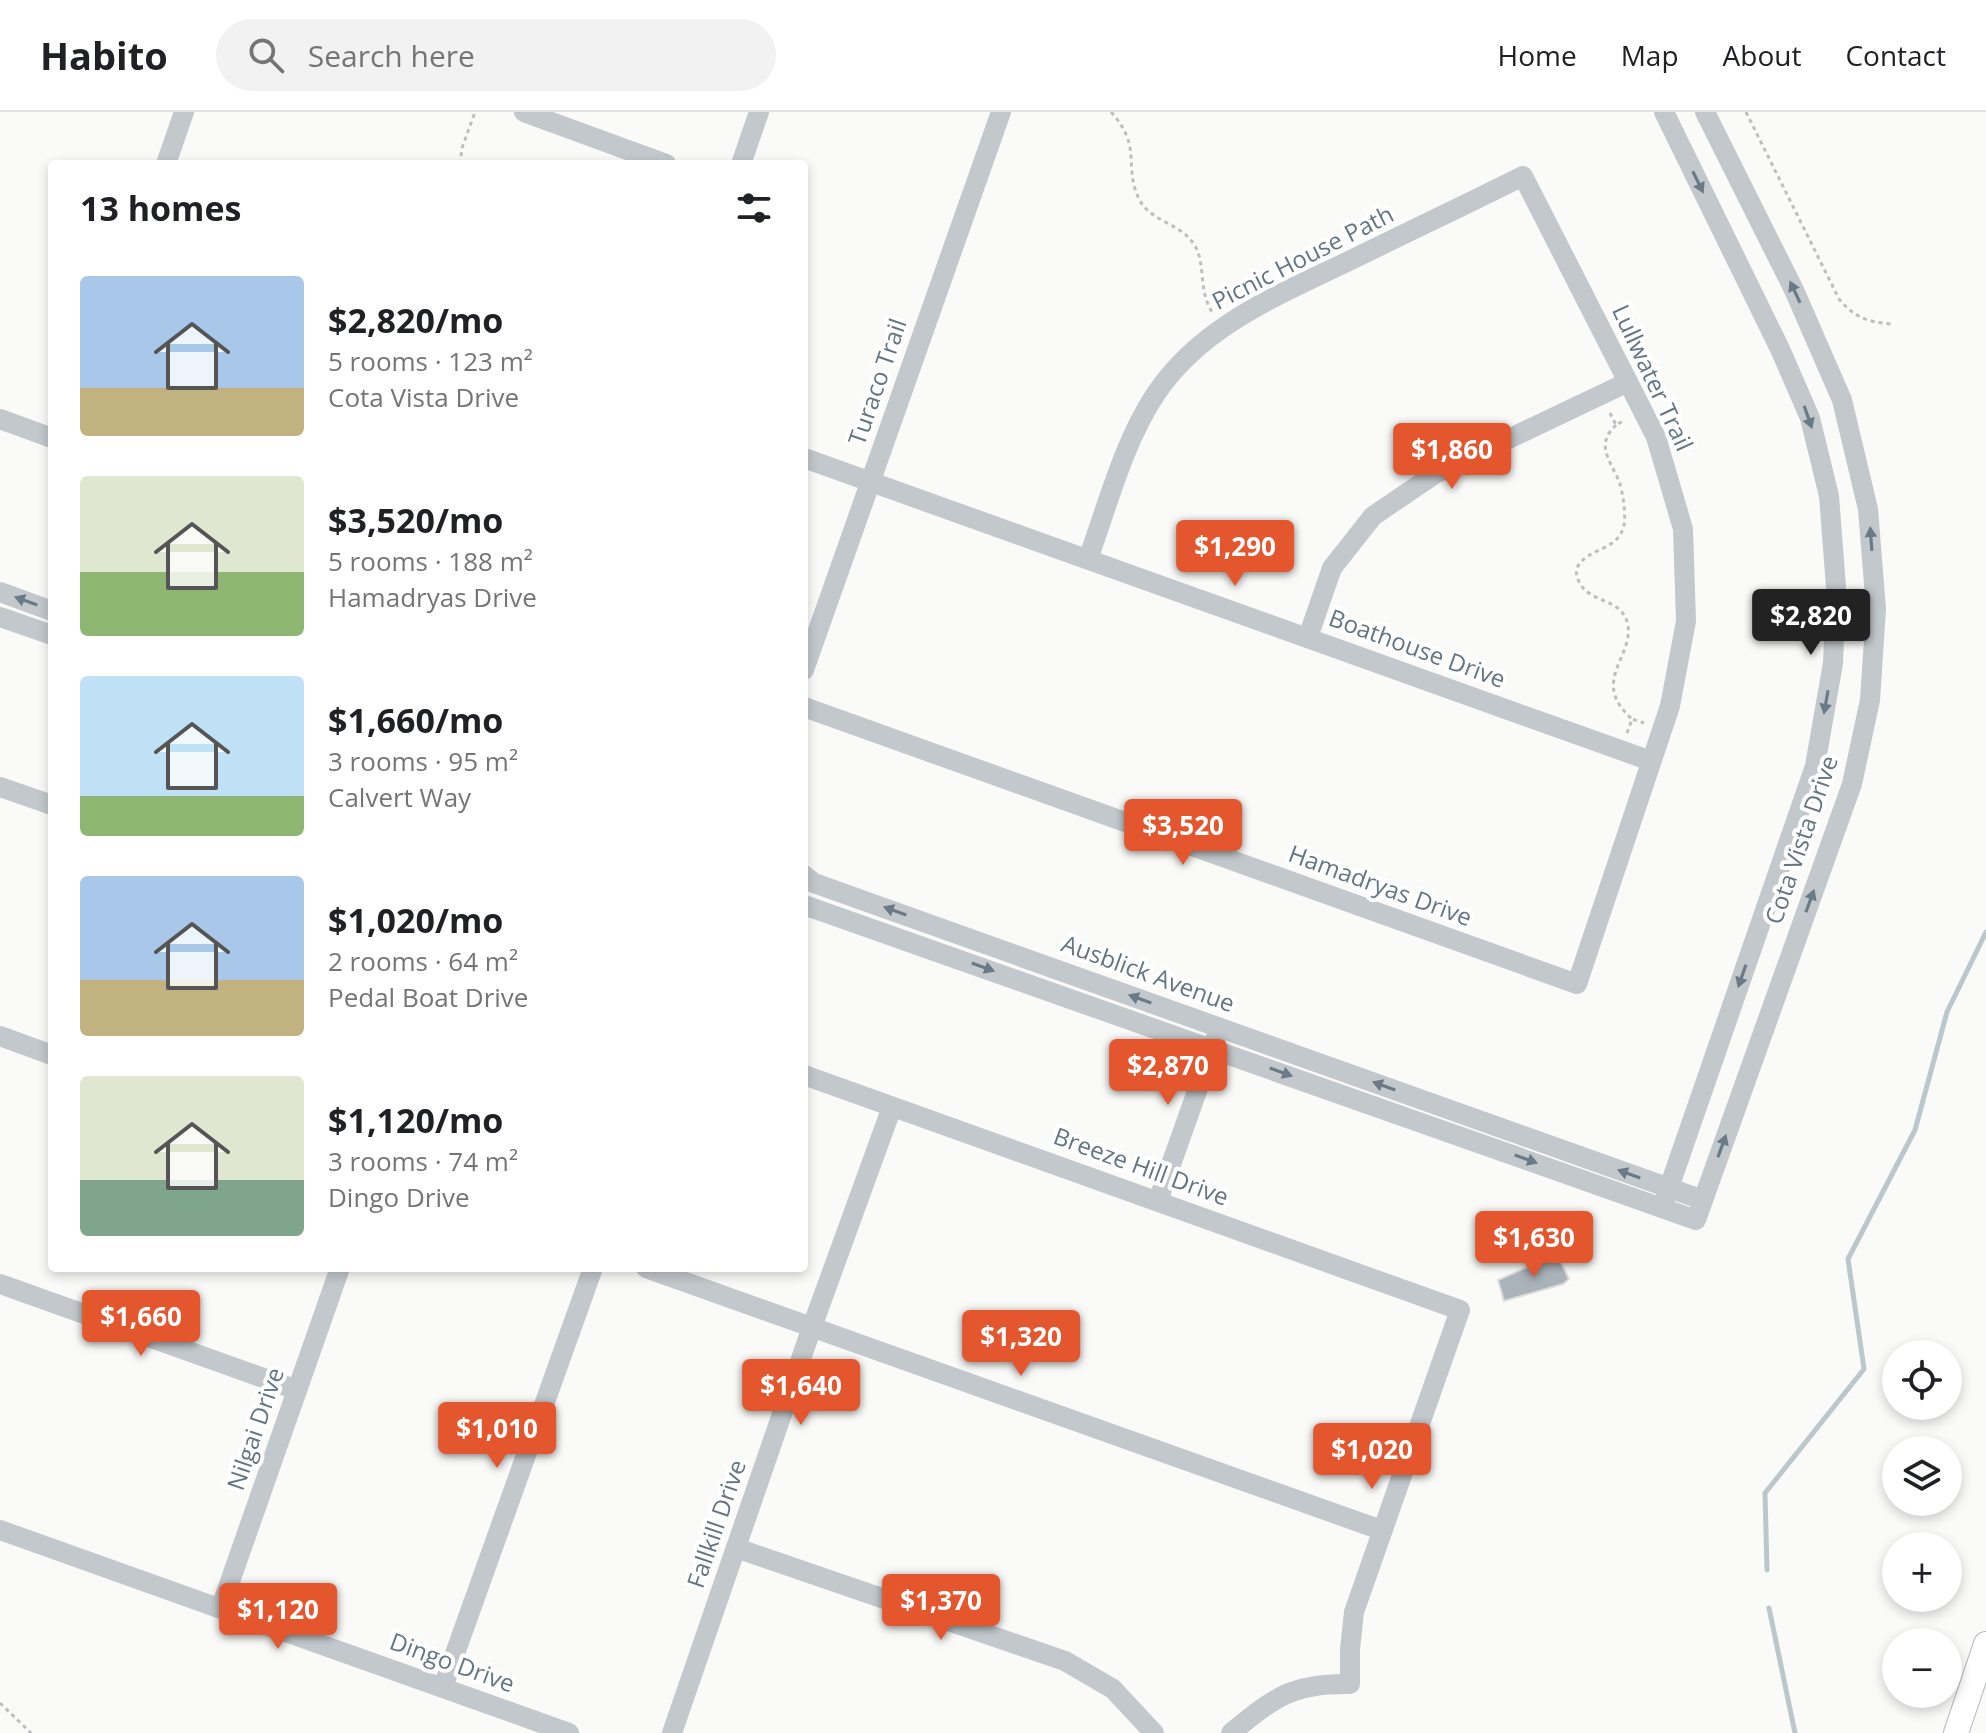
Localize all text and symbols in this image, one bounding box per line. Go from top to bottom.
search box [216,19,776,91]
text: Habito [40,29,168,81]
icon: search [244,33,288,77]
text: Search here [308,35,475,76]
text: Home [1498,36,1577,74]
text: Map [1621,36,1679,74]
text: About [1723,36,1801,74]
text: Contact [1845,36,1946,74]
one-way arrow [1691,170,1705,194]
text: 13 homes [80,185,241,231]
icon: filters [732,186,776,230]
street label: Picnic House Path [1206,197,1399,317]
one-way arrow [1788,281,1802,304]
text: $2,820/mo [328,297,503,343]
street label: Lullwater Trail [1605,299,1702,456]
icon: home [144,308,240,404]
street label: Turaco Trail [840,314,914,449]
text: 5 rooms · 123 m² [328,343,533,379]
text: Cota Vista Drive [328,379,519,415]
one-way arrow [1803,406,1815,430]
pin: $1,860 [1387,423,1517,491]
text: $1,860 [1411,431,1493,467]
text: $3,520/mo [328,497,503,543]
icon: home [144,508,240,604]
pin: $1,290 [1170,520,1300,588]
one-way arrow [1864,526,1877,551]
text: $1,290 [1194,528,1276,564]
text: 5 rooms · 188 m² [328,543,533,579]
text: Hamadryas Drive [328,579,537,615]
pin: $2,820 [1746,589,1876,657]
one-way arrow [14,595,38,607]
text: $2,820 [1770,597,1852,633]
street label: Boathouse Drive [1325,600,1510,695]
one-way arrow [1820,689,1832,714]
text: $1,660/mo [328,697,503,743]
icon: home [144,708,240,804]
text: 3 rooms · 95 m² [328,743,518,779]
street label: Cota Vista Drive [1756,751,1845,928]
text: Calvert Way [328,779,471,815]
pin: $3,520 [1118,799,1248,867]
text: $3,520 [1142,807,1224,843]
street label: Hamadryas Drive [1284,836,1477,933]
one-way arrow [1804,889,1817,913]
text: $1,020/mo [328,897,503,943]
one-way arrow [883,905,907,917]
icon: home [144,908,240,1004]
street label: Ausblick Avenue [1057,926,1240,1019]
text: 2 rooms · 64 m² [328,943,518,979]
one-way arrow [971,961,995,973]
one-way arrow [1736,965,1748,989]
text: Pedal Boat Drive [328,979,528,1015]
one-way arrow [1127,992,1151,1005]
pin: $2,870 [1103,1039,1233,1107]
text: $2,870 [1127,1047,1209,1083]
one-way arrow [1269,1067,1293,1079]
one-way arrow [1372,1080,1396,1092]
text: $1,120/mo [328,1097,503,1143]
icon: home [144,1108,240,1204]
street label: Breeze Hill Drive [1049,1119,1234,1213]
one-way arrow [1716,1134,1729,1158]
text: 3 rooms · 74 m² [328,1143,518,1179]
one-way arrow [1514,1154,1538,1166]
one-way arrow [1617,1167,1641,1180]
text: Dingo Drive [328,1179,470,1215]
pin: $1,630 [1469,1211,1599,1279]
text: $1,630 [1493,1219,1575,1255]
pin: $1,660 [76,1290,206,1358]
text: $1,660 [100,1298,182,1334]
pin: $1,320 [956,1310,1086,1378]
text: $1,320 [980,1318,1062,1354]
map controls [1882,1340,1962,1708]
button: locate [1882,1340,1962,1420]
pin: $1,640 [736,1359,866,1427]
street label: Nilgai Drive [218,1363,291,1494]
text: $1,640 [760,1367,842,1403]
pin: $1,010 [432,1402,562,1470]
text: $1,010 [456,1410,538,1446]
pin: $1,020 [1307,1423,1437,1491]
text: $1,020 [1331,1431,1413,1467]
button: layers [1882,1436,1962,1516]
street label: Fallkill Drive [678,1455,753,1592]
button: + [1882,1532,1962,1612]
pin: $1,370 [876,1574,1006,1642]
text: $1,370 [900,1582,982,1618]
pin: $1,120 [213,1583,343,1651]
text: $1,120 [237,1591,319,1627]
street label: Dingo Drive [385,1624,520,1699]
button: − [1882,1628,1962,1708]

